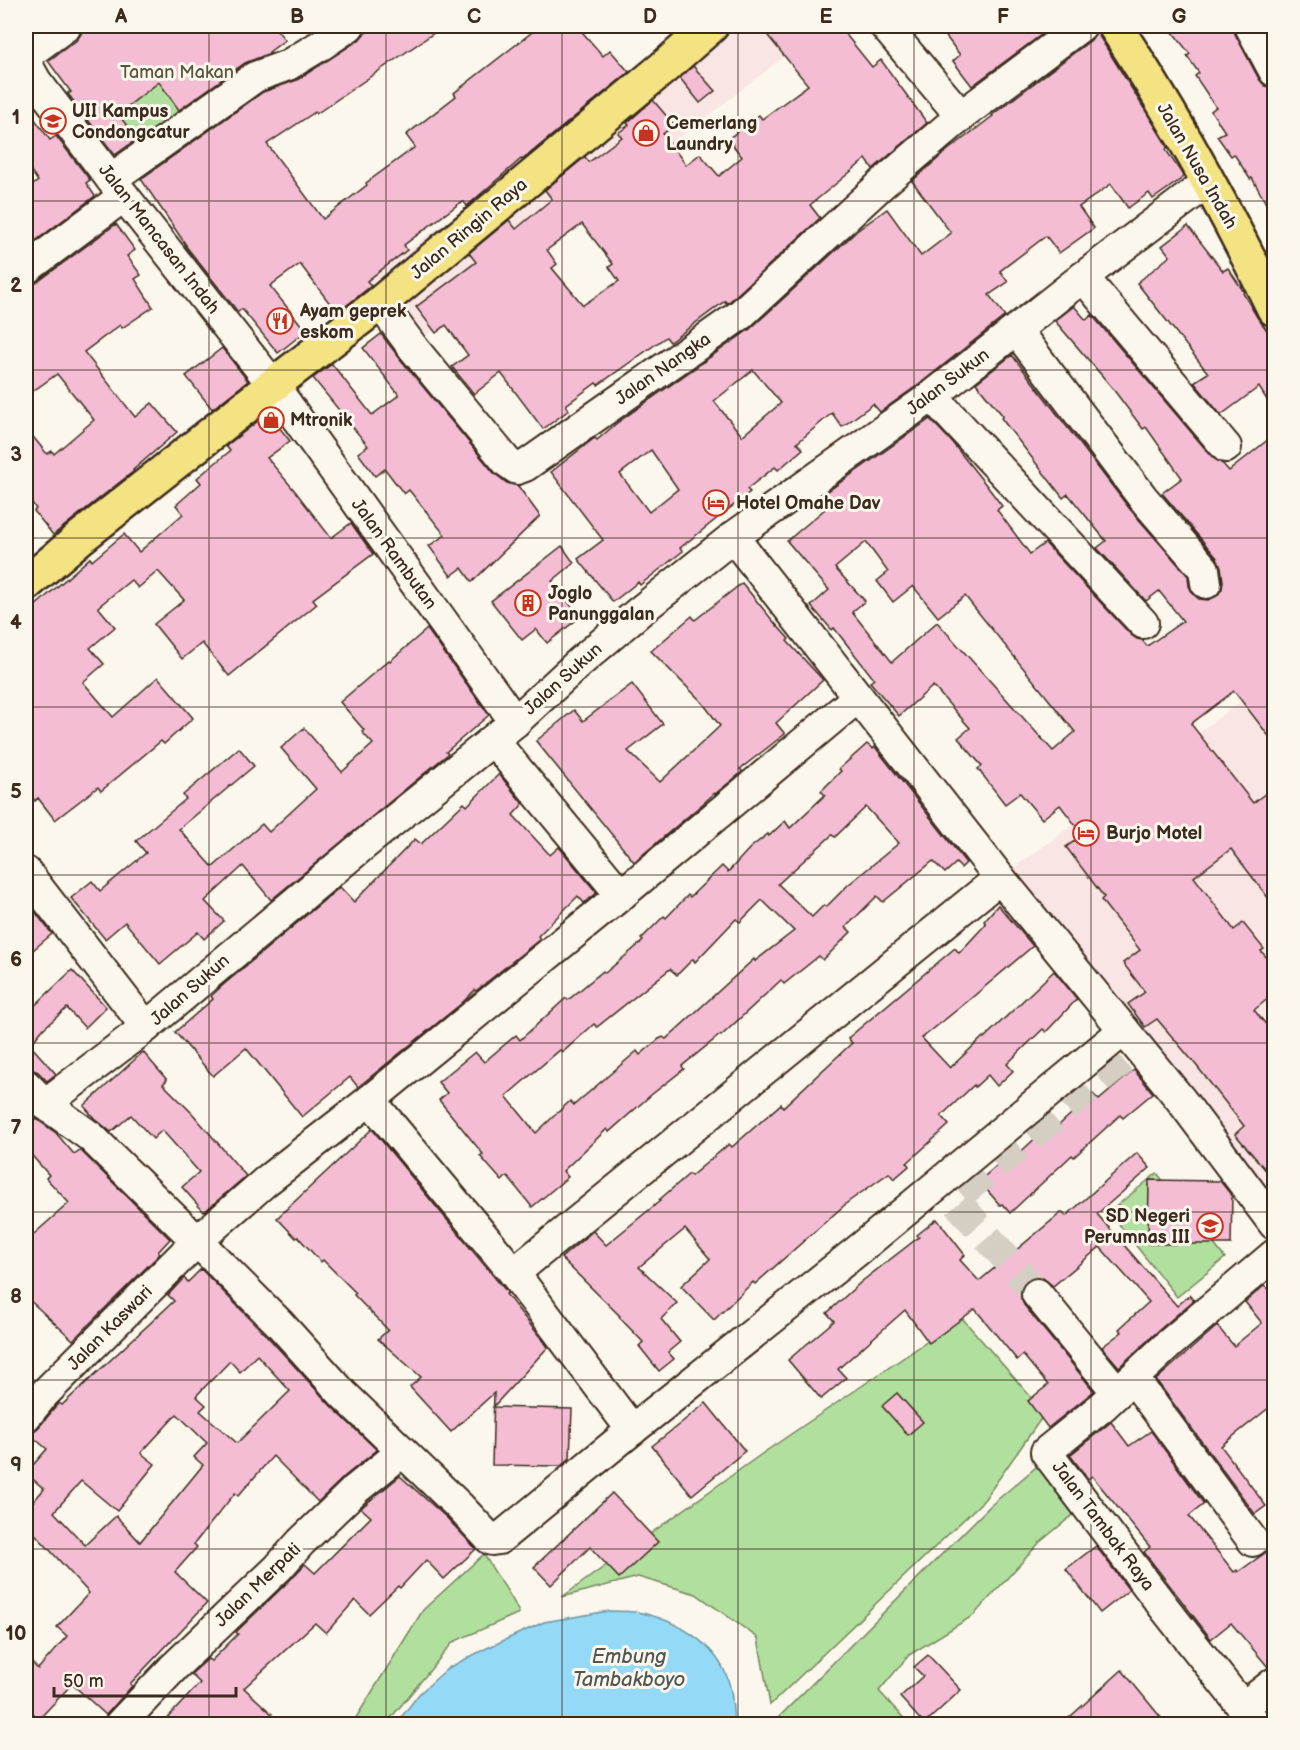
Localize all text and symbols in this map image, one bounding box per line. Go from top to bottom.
text: A [114,5,128,29]
text: B [290,5,304,29]
text: C [467,5,481,29]
text: D [643,5,657,29]
text: E [820,5,833,29]
text: F [997,5,1009,29]
text: G [1172,5,1187,29]
park label: Taman Makan [120,62,234,83]
street label: Jalan Nusa Indah [1152,99,1242,233]
place label: UII Kampus Condongcatur [72,101,190,143]
text: 1 [12,106,20,130]
school or university icon: UII Kampus Condongcatur [38,106,68,136]
place label: Cemerlang Laundry [666,113,757,155]
shop icon: Cemerlang Laundry [631,118,661,148]
street label: Jalan Mancasan Indah [94,160,224,318]
street label: Jalan Ringin Raya [406,174,532,284]
text: 2 [10,274,22,298]
place label: Ayam geprek eskom [299,301,407,343]
restaurant icon: Ayam geprek eskom [265,306,295,336]
street label: Jalan Nangka [611,328,715,410]
street label: Jalan Sukun [903,344,993,420]
shop icon: Mtronik [256,405,286,435]
place label: Mtronik [290,410,353,431]
text: 3 [10,443,22,467]
hotel icon: Hotel Omahe Dav [701,488,731,518]
place label: Hotel Omahe Dav [736,493,881,514]
street label: Jalan Rambutan [347,495,441,613]
place label: Joglo Panunggalan [548,583,655,625]
building icon: Joglo Panunggalan [513,588,543,618]
text: 4 [10,611,22,635]
street label: Jalan Sukun [520,638,606,720]
text: 5 [10,780,22,804]
hotel icon: Burjo Motel [1071,818,1101,848]
place label: Burjo Motel [1106,823,1202,844]
text: 6 [10,948,22,972]
street label: Jalan Sukun [146,950,234,1030]
text: 7 [10,1116,22,1140]
place label: SD Negeri Perumnas III [1084,1206,1190,1248]
school or university icon: SD Negeri Perumnas III [1195,1211,1225,1241]
street label: Jalan Kaswari [63,1281,157,1375]
text: 8 [10,1285,22,1309]
text: 9 [10,1453,22,1477]
street label: Jalan Tambak Raya [1047,1457,1159,1595]
street label: Jalan Merpati [211,1539,305,1631]
text: 10 [6,1622,26,1646]
water label: Embung Tambakboyo [573,1645,685,1692]
scale bar [54,1660,236,1698]
text: 50 m [63,1671,104,1692]

